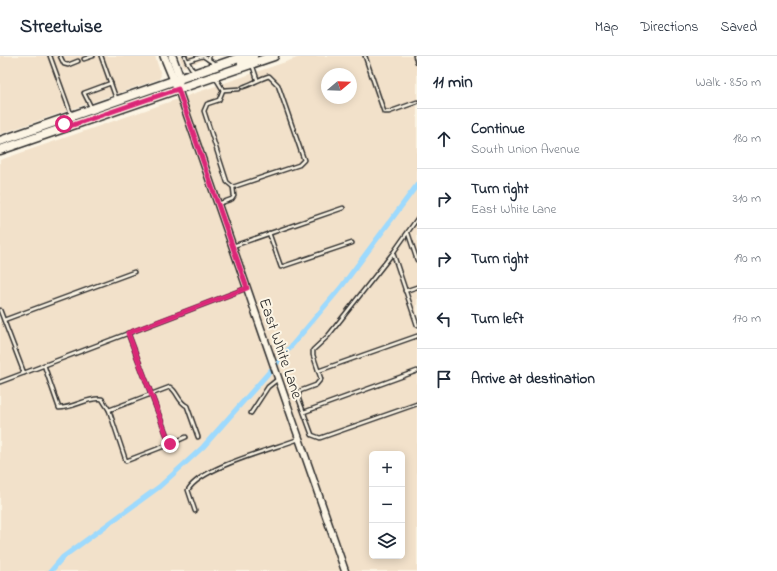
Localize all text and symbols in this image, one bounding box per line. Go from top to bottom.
text: Streetwise [20,14,102,41]
text: Map [595,17,618,38]
text: Directions [640,17,698,38]
text: Saved [720,17,757,38]
north arrow [321,68,357,104]
text: 11 min [433,70,473,95]
text: Walk · 850 m [695,73,761,92]
route start [55,115,73,133]
text: Continue [471,118,525,140]
icon: ahead [433,128,455,150]
text: 180 m [733,129,761,148]
text: South Union Avenue [471,140,580,159]
text: Turn right [471,178,529,200]
icon: right [433,188,455,210]
text: 310 m [733,189,761,208]
text: East White Lane [471,200,556,219]
icon: right [433,248,455,270]
text: Turn right [471,248,529,270]
text: 190 m [734,249,761,268]
street label: East White Lane [252,295,309,403]
icon: left [433,308,455,330]
text: Turn left [471,308,524,330]
text: 170 m [733,309,761,328]
icon: arrive [433,368,455,390]
text: Arrive at destination [471,368,595,390]
route end [161,435,179,453]
map controls [369,451,405,559]
button: + [369,451,405,487]
button: − [369,487,405,523]
button: layers [369,523,405,559]

